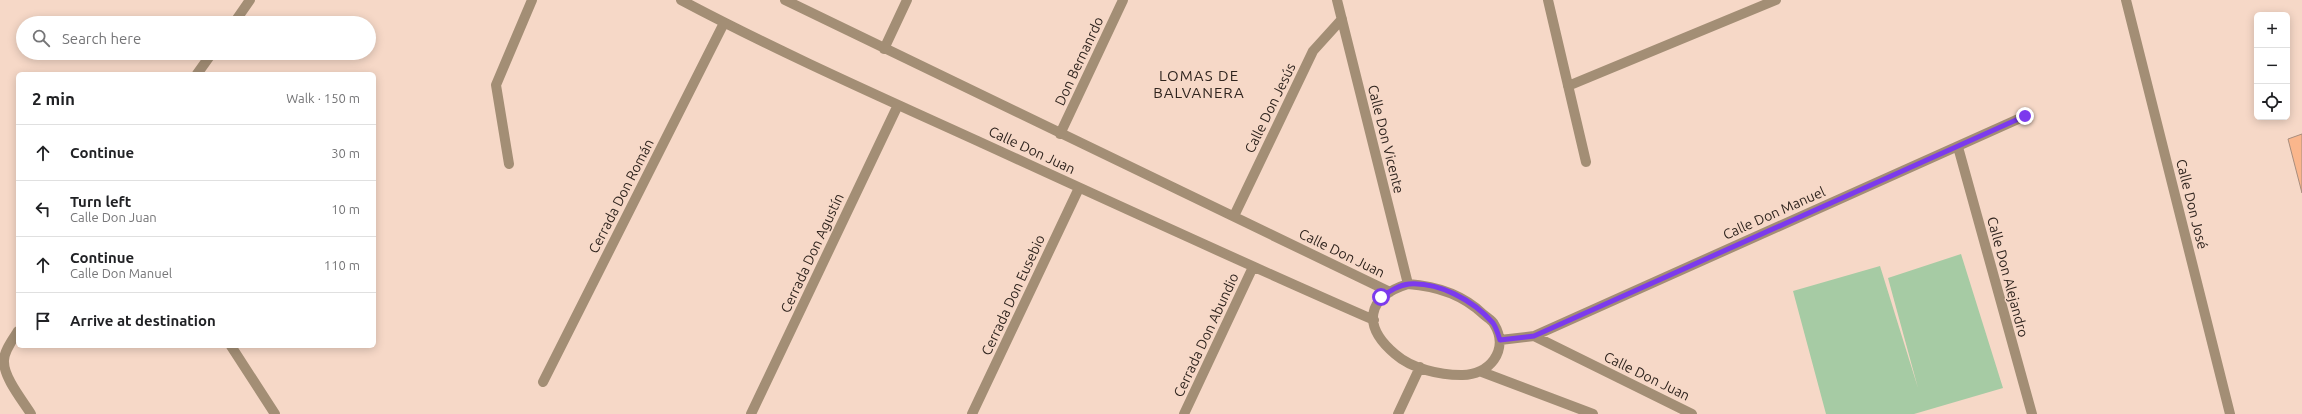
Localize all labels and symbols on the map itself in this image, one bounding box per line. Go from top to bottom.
street label: Don Bernanrdo [1051,14,1107,108]
street label: Calle Don Jesús [1241,60,1299,156]
district label: LOMAS DE BALVANERA [1153,67,1245,101]
street label: Calle Don Vicente [1365,83,1407,195]
route end [2016,107,2034,125]
street label: Calle Don Juan [986,123,1078,177]
street label: Cerrada Don Román [585,136,657,256]
street label: Calle Don José [2173,157,2211,251]
street label: Calle Don Manuel [1720,183,1828,243]
street label: Cerrada Don Agustín [777,191,847,315]
street label: Calle Don Alejandro [1984,215,2032,339]
street label: Calle Don Juan [1297,225,1387,281]
street label: Cerrada Don Eusebio [978,232,1048,358]
street label: Cerrada Don Abundio [1170,270,1242,400]
route start [1372,288,1390,306]
street label: Calle Don Juan [1602,348,1692,404]

